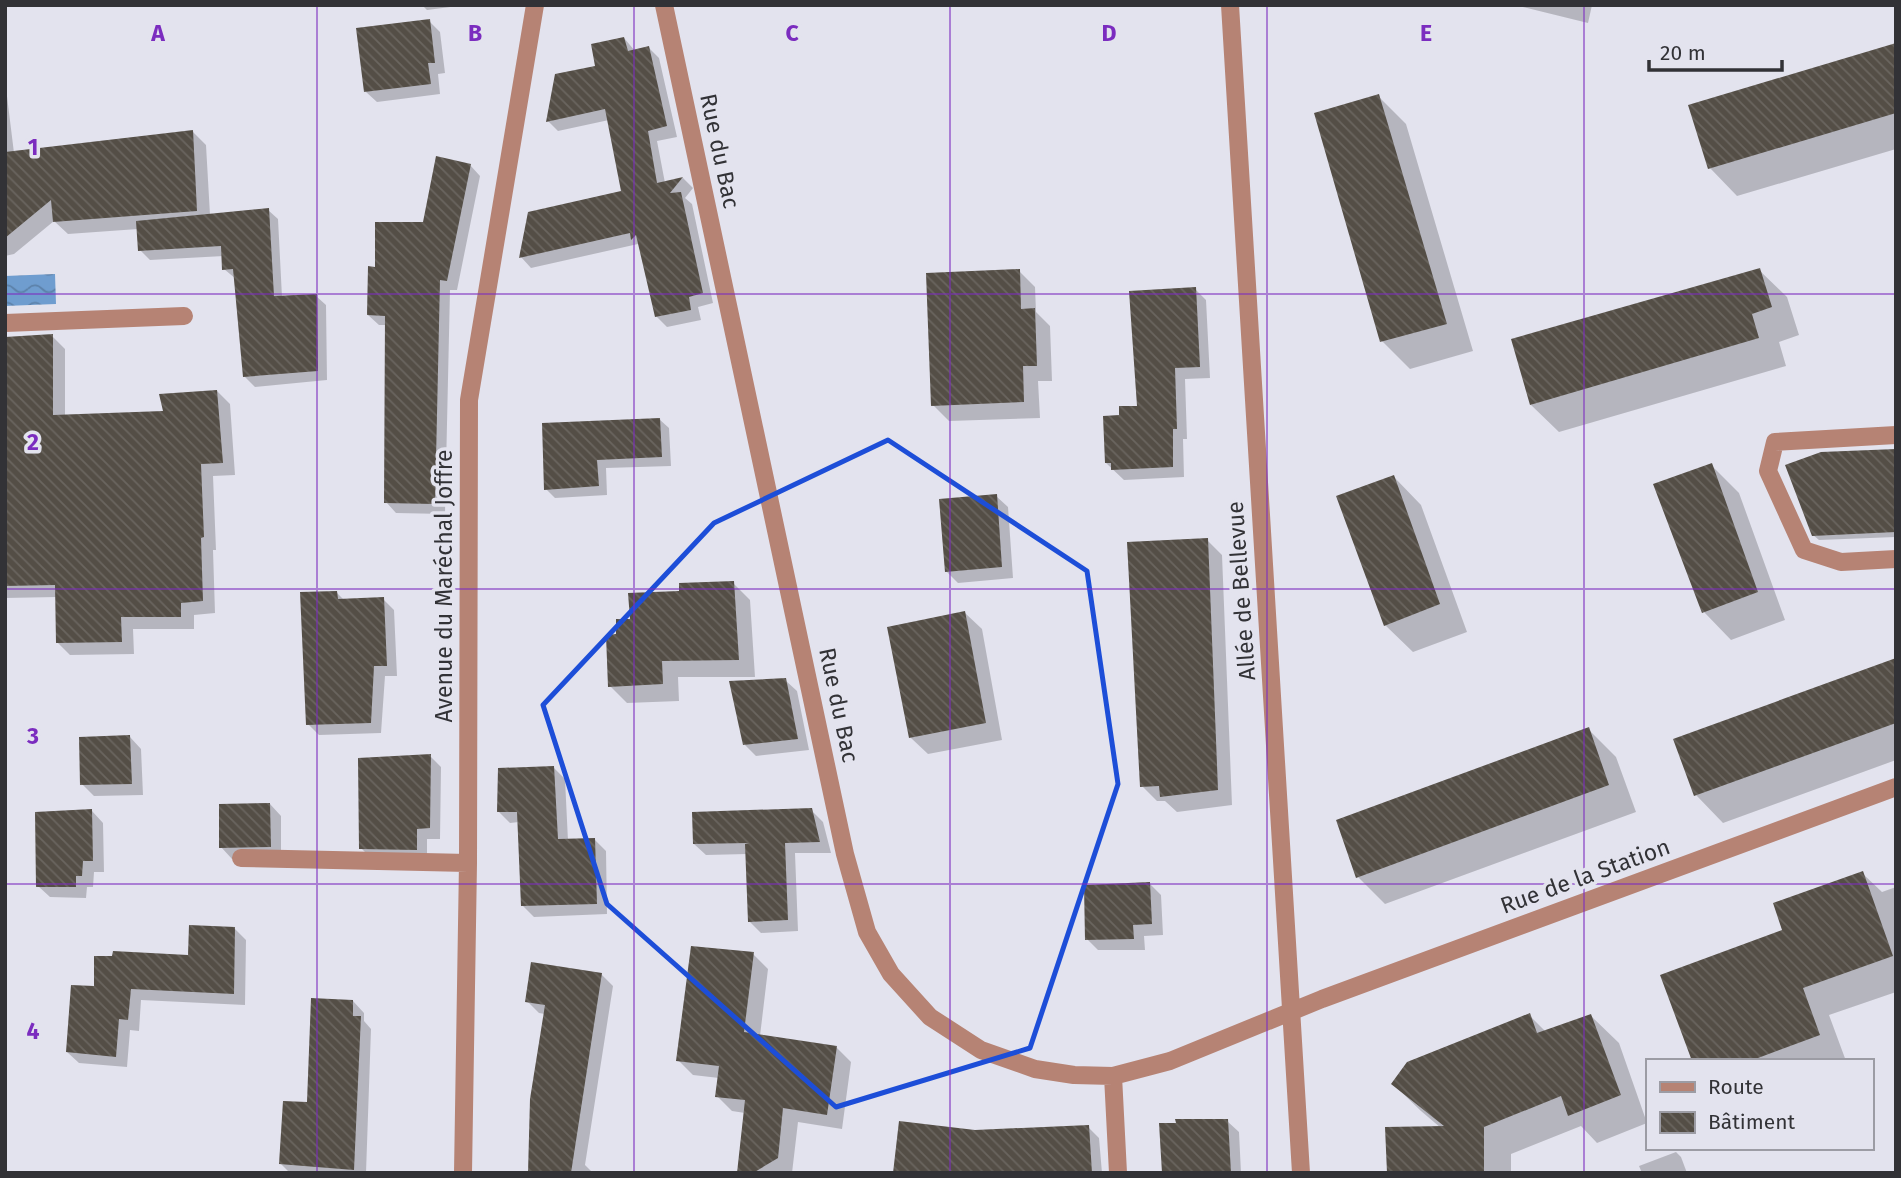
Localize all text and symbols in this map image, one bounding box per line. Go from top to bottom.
text: A [150,19,165,47]
text: B [468,19,482,47]
text: C [785,19,799,47]
text: D [1102,19,1117,47]
text: E [1420,19,1432,47]
scale bar [1649,28,1782,72]
text: 20 m [1660,40,1706,66]
street label: Rue du Bac [694,91,746,211]
text: 1 [28,133,38,161]
text: 2 [27,428,39,456]
street label: Avenue du Maréchal Joffre [430,450,458,722]
street label: Allée de Bellevue [1221,500,1261,682]
street label: Rue du Bac [813,645,865,765]
text: 3 [26,722,39,750]
street label: Rue de la Station [1496,832,1674,920]
text: 4 [27,1017,40,1045]
legend [1646,1059,1873,1150]
text: Route [1708,1074,1764,1100]
text: Bâtiment [1708,1109,1795,1135]

